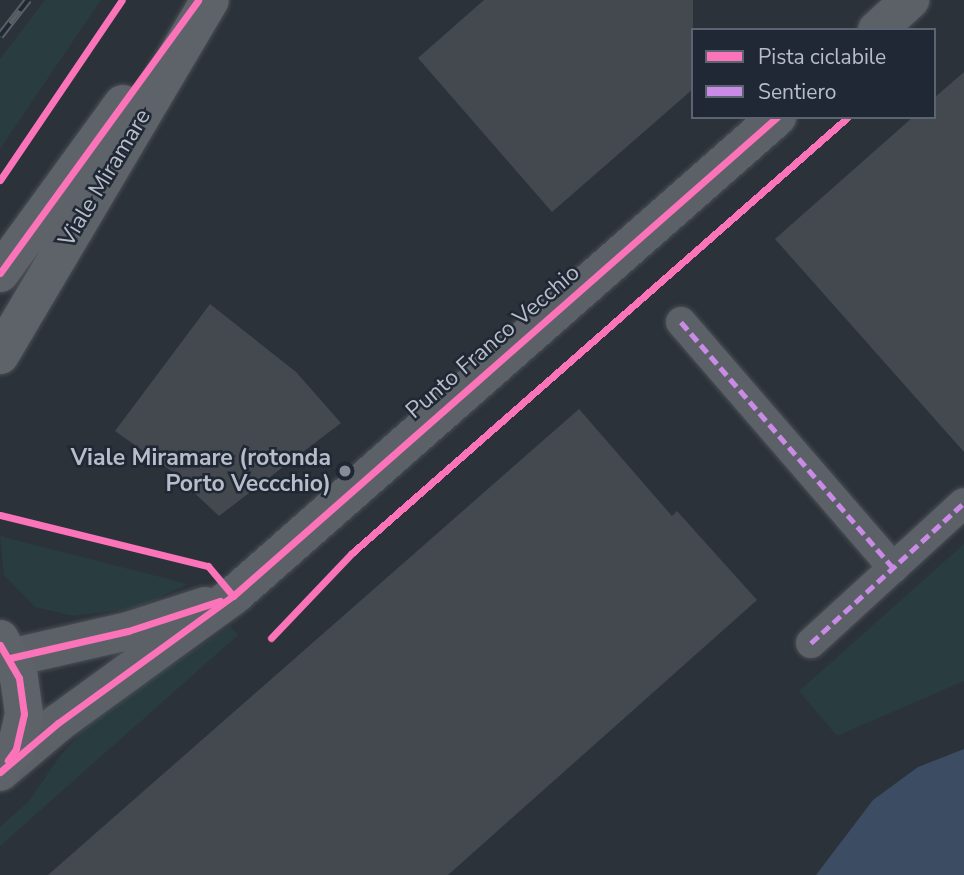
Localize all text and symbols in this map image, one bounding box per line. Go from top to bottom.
legend [691,28,936,119]
text: Pista ciclabile [758,43,886,71]
text: Sentiero [758,78,836,106]
street label: Viale Miramare [53,104,157,252]
street label: Punto Franco Vecchio [401,259,585,425]
place label: Viale Miramare (rotonda Porto Veccchio) [71,444,331,498]
marker: Viale Miramare (rotonda Porto Veccchio) [337,463,353,479]

